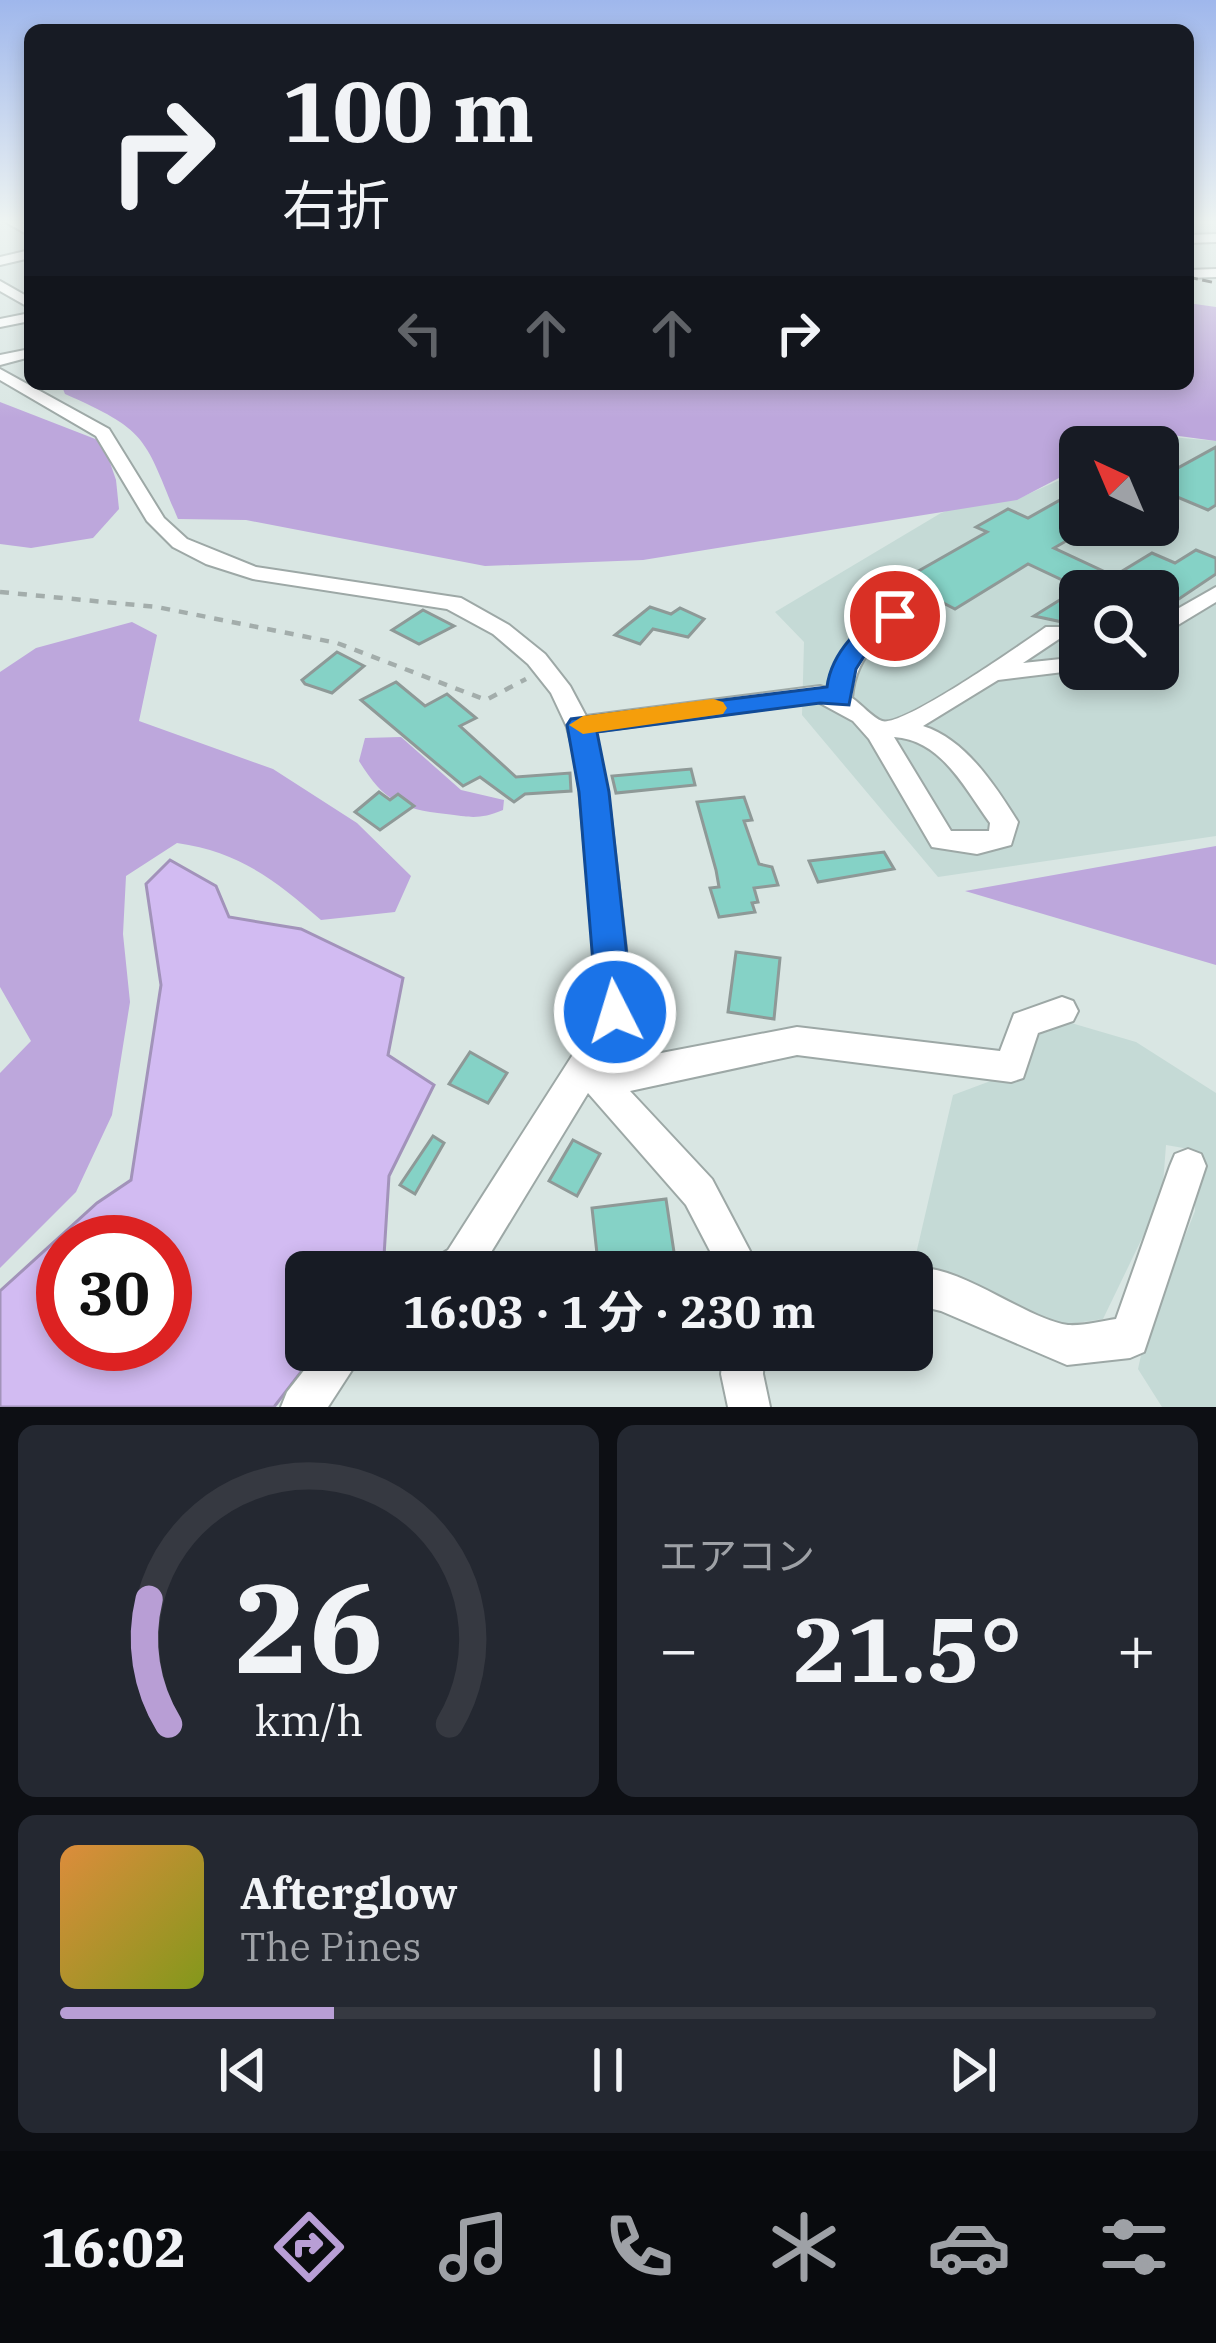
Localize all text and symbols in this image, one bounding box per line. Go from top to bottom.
text: 100 m [282,56,534,165]
icon: right [84,72,240,228]
text: 右折 [282,170,390,240]
icon: left [387,300,453,366]
icon: ahead [513,300,579,366]
icon: ahead [639,300,705,366]
icon: right [765,300,831,366]
north arrow [1059,426,1179,546]
map controls [1059,426,1179,690]
pin [844,565,946,667]
button: search [1059,570,1179,690]
icon: arrive [862,583,928,649]
position arrow [552,949,678,1075]
speed limit sign: 30 [36,1215,192,1371]
text: 16:03 · 1 分 · 230 m [402,1282,816,1340]
text: エアコン [659,1530,815,1581]
text: 26 [234,1545,383,1707]
text: 21.5° [793,1590,1022,1707]
text: − [659,1605,699,1691]
text: + [1116,1605,1156,1691]
text: km/h [254,1692,363,1748]
text: Afterglow [240,1863,458,1921]
text: The Pines [240,1921,421,1972]
icon: previous [210,2037,276,2103]
icon: pause [575,2037,641,2103]
icon: next [940,2037,1006,2103]
icon: directions [267,2205,351,2289]
icon: music [432,2205,516,2289]
icon: phone [597,2205,681,2289]
icon: climate [762,2205,846,2289]
icon: car [927,2205,1011,2289]
icon: filters [1092,2205,1176,2289]
text: 16:02 [40,2212,186,2282]

